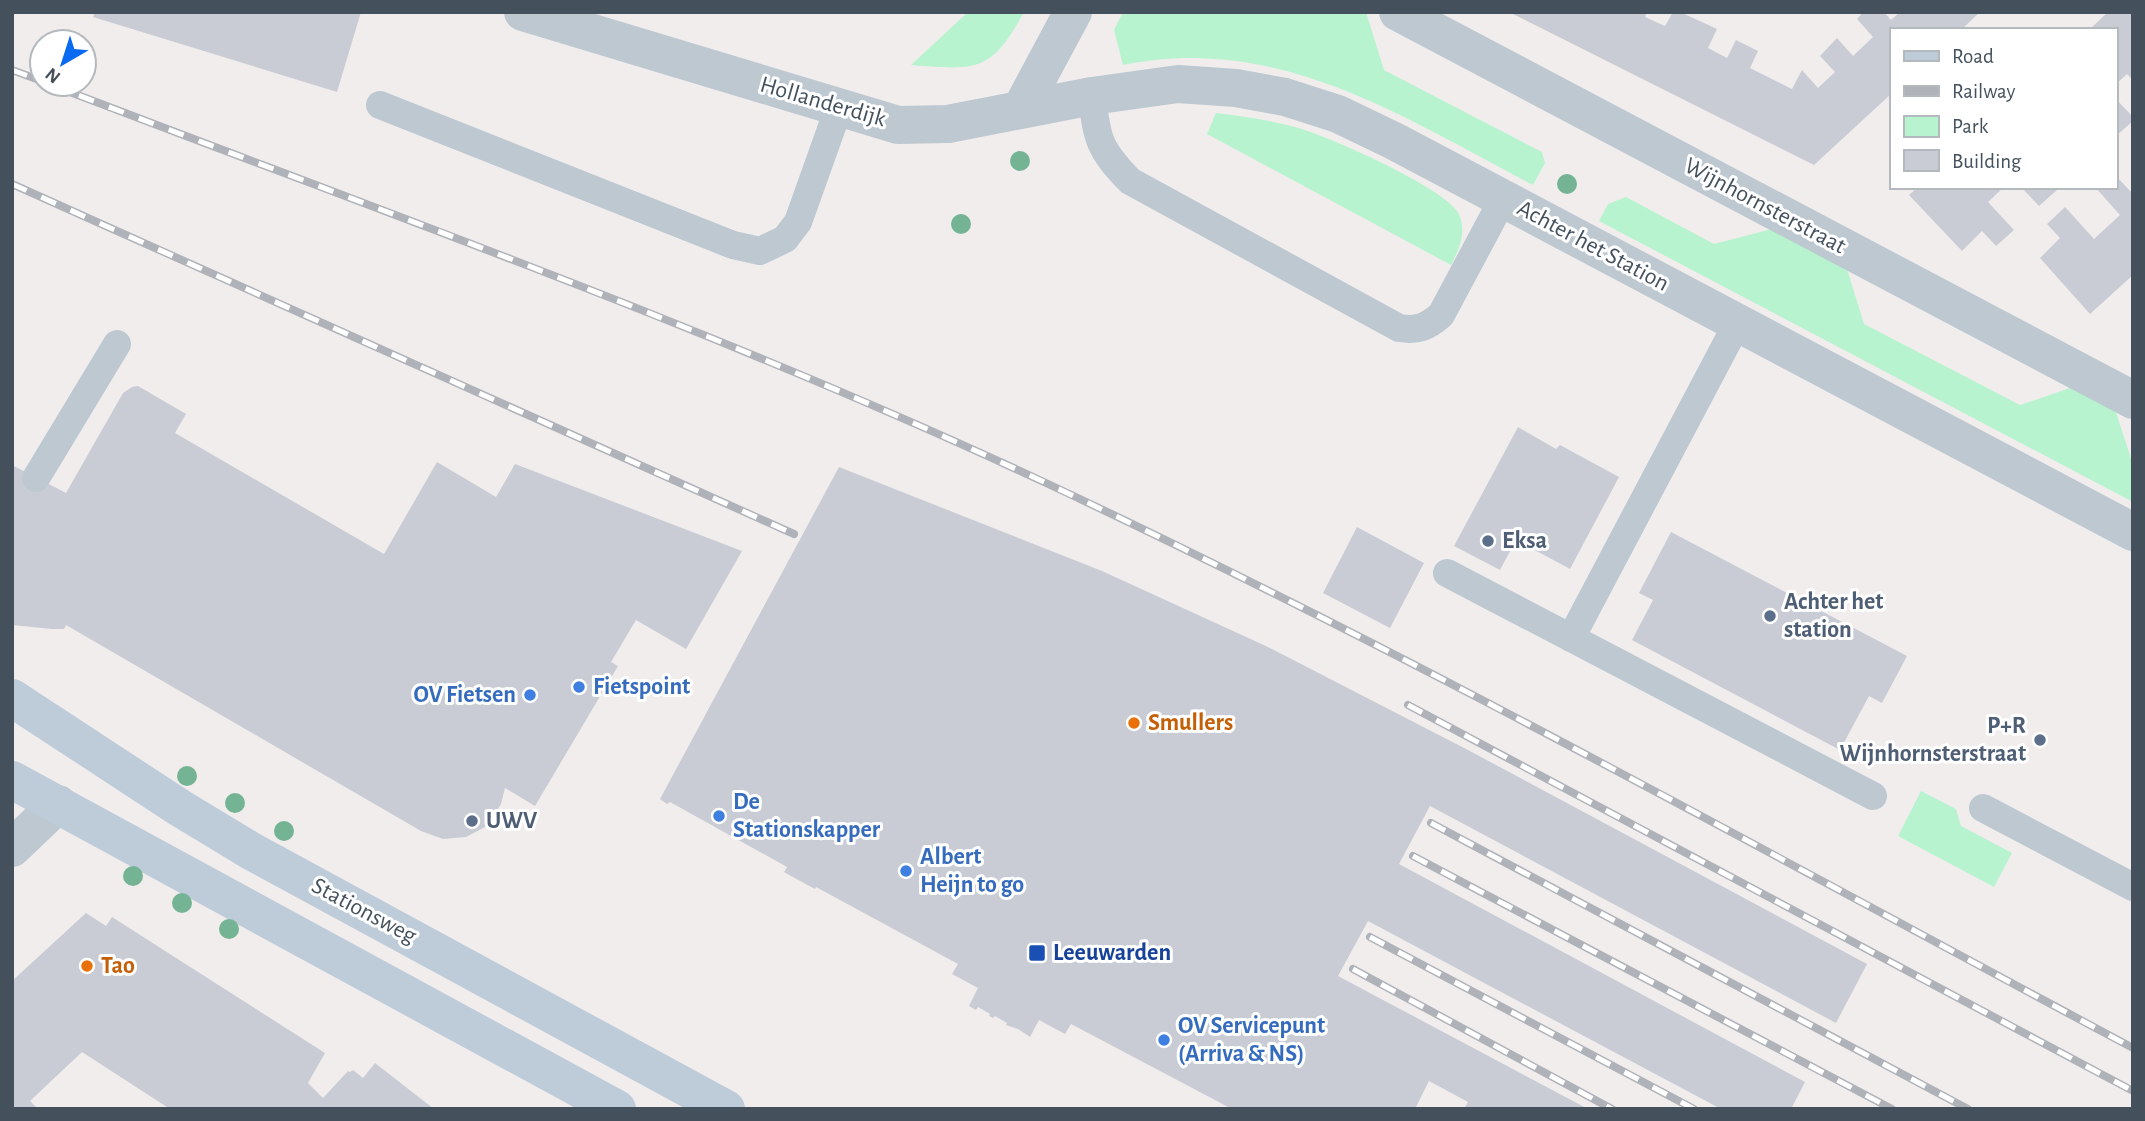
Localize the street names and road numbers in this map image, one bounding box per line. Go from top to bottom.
street label: Hollanderdijk [757,73,889,131]
street label: Wijnhornsterstraat [1680,153,1850,259]
street label: Achter het Station [1513,196,1673,296]
street label: Stationsweg [308,873,421,949]

